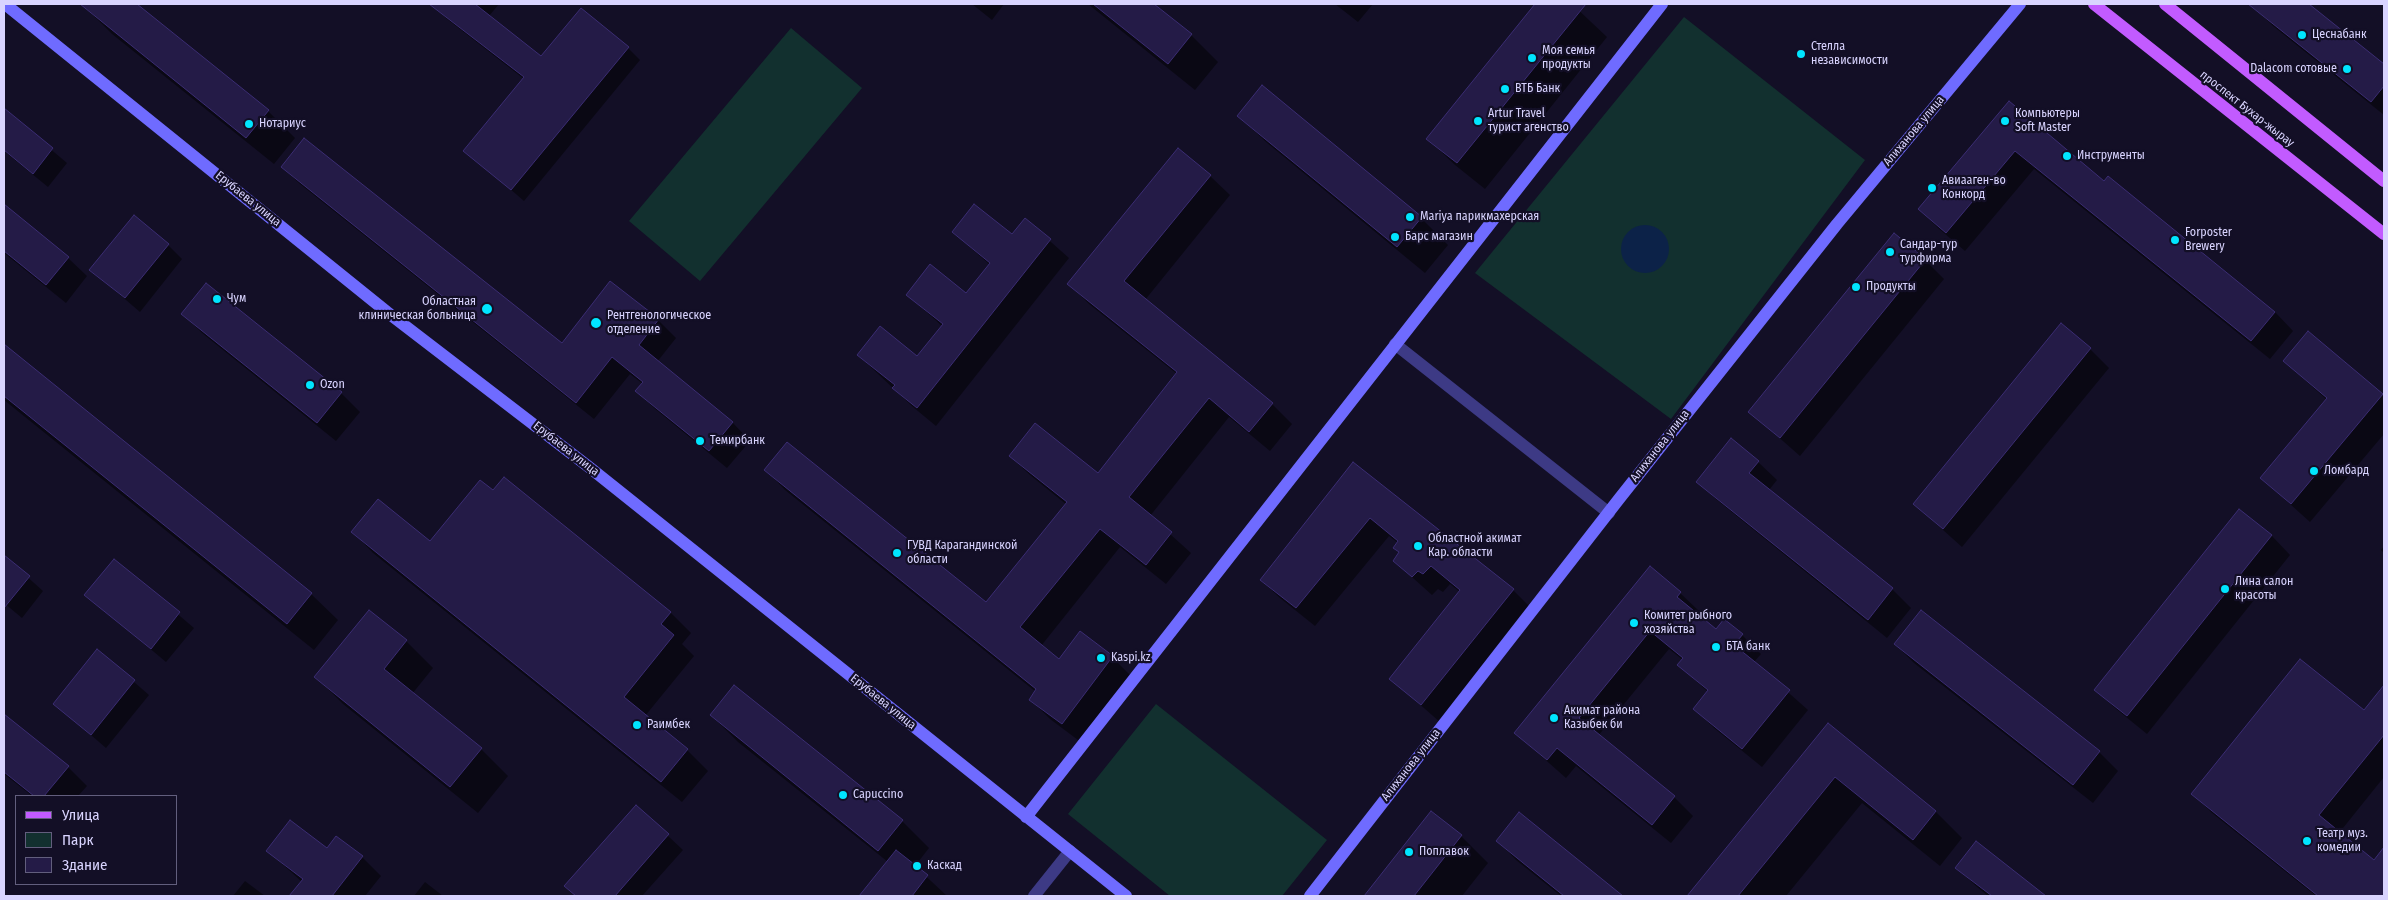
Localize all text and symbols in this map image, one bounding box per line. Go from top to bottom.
place label: Цеснабанк [2312,28,2367,42]
marker: Цеснабанк [2296,29,2308,41]
place label: Стелла независимости [1811,40,1888,68]
place label: Моя семья продукты [1542,44,1595,72]
marker: Стелла независимости [1795,48,1807,60]
marker: Моя семья продукты [1526,52,1538,64]
place label: Dalacom сотовые [2250,62,2337,76]
marker: Dalacom сотовые [2341,63,2353,75]
street label: проспект Бухар-жырау [2197,68,2297,150]
place label: ВТБ Банк [1515,82,1560,96]
marker: ВТБ Банк [1499,83,1511,95]
street label: Алиханова улица [1880,93,1948,169]
place label: Artur Travel турист агенство [1488,107,1569,135]
place label: Компьютеры Soft Master [2015,107,2080,135]
marker: Artur Travel турист агенство [1472,115,1484,127]
marker: Компьютеры Soft Master [1999,115,2011,127]
place label: Нотариус [259,117,306,131]
marker: Нотариус [243,118,255,130]
place label: Инструменты [2077,149,2145,163]
marker: Инструменты [2061,150,2073,162]
street label: Ерубаева улица [212,168,284,230]
place label: Авиааген-во Конкорд [1942,174,2006,202]
marker: Авиааген-во Конкорд [1926,182,1938,194]
place label: Mariya парикмахерская [1420,210,1539,224]
marker: Mariya парикмахерская [1404,211,1416,223]
place label: Forposter Brewery [2185,226,2232,254]
place label: Барс магазин [1405,230,1473,244]
marker: Барс магазин [1389,231,1401,243]
marker: Forposter Brewery [2169,234,2181,246]
place label: Сандар-тур турфирма [1900,238,1957,266]
marker: Сандар-тур турфирма [1884,246,1896,258]
place label: Продукты [1866,280,1916,294]
marker: Продукты [1850,281,1862,293]
place label: Чум [227,292,246,306]
marker: Чум [211,293,223,305]
place label: Областная клиническая больница [359,295,476,323]
marker: Областная клиническая больница [480,302,494,316]
place label: Рентгенологическое отделение [607,309,711,337]
marker: Рентгенологическое отделение [589,316,603,330]
place label: Ozon [320,378,345,392]
marker: Ozon [304,379,316,391]
street label: Алиханова улица [1627,407,1693,485]
street label: Ерубаева улица [530,419,602,479]
place label: Темирбанк [710,434,765,448]
marker: Темирбанк [694,435,706,447]
place label: Ломбард [2324,464,2369,478]
marker: Ломбард [2308,465,2320,477]
place label: Областной акимат Кар. области [1428,532,1521,560]
place label: ГУВД Карагандинской области [907,539,1018,567]
marker: Областной акимат Кар. области [1412,540,1424,552]
marker: ГУВД Карагандинской области [891,547,903,559]
place label: Лина салон красоты [2235,575,2293,603]
marker: Лина салон красоты [2219,583,2231,595]
place label: Комитет рыбного хозяйства [1644,609,1732,637]
marker: Комитет рыбного хозяйства [1628,617,1640,629]
place label: БТА банк [1726,640,1770,654]
marker: БТА банк [1710,641,1722,653]
place label: Kaspi.kz [1111,651,1150,665]
marker: Kaspi.kz [1095,652,1107,664]
street label: Ерубаева улица [847,671,919,733]
place label: Акимат района Казыбек би [1564,704,1640,732]
marker: Акимат района Казыбек би [1548,712,1560,724]
place label: Раимбек [647,718,690,732]
marker: Раимбек [631,719,643,731]
street label: Алиханова улица [1378,726,1444,804]
place label: Capuccino [853,788,903,802]
marker: Capuccino [837,789,849,801]
legend [15,795,178,885]
text: Улица [62,806,100,824]
place label: Театр муз. комедии [2317,827,2368,855]
text: Парк [62,831,93,849]
marker: Театр муз. комедии [2301,835,2313,847]
place label: Поплавок [1419,845,1469,859]
marker: Поплавок [1403,846,1415,858]
text: Здание [62,856,108,874]
place label: Каскад [927,859,962,873]
marker: Каскад [911,860,923,872]

